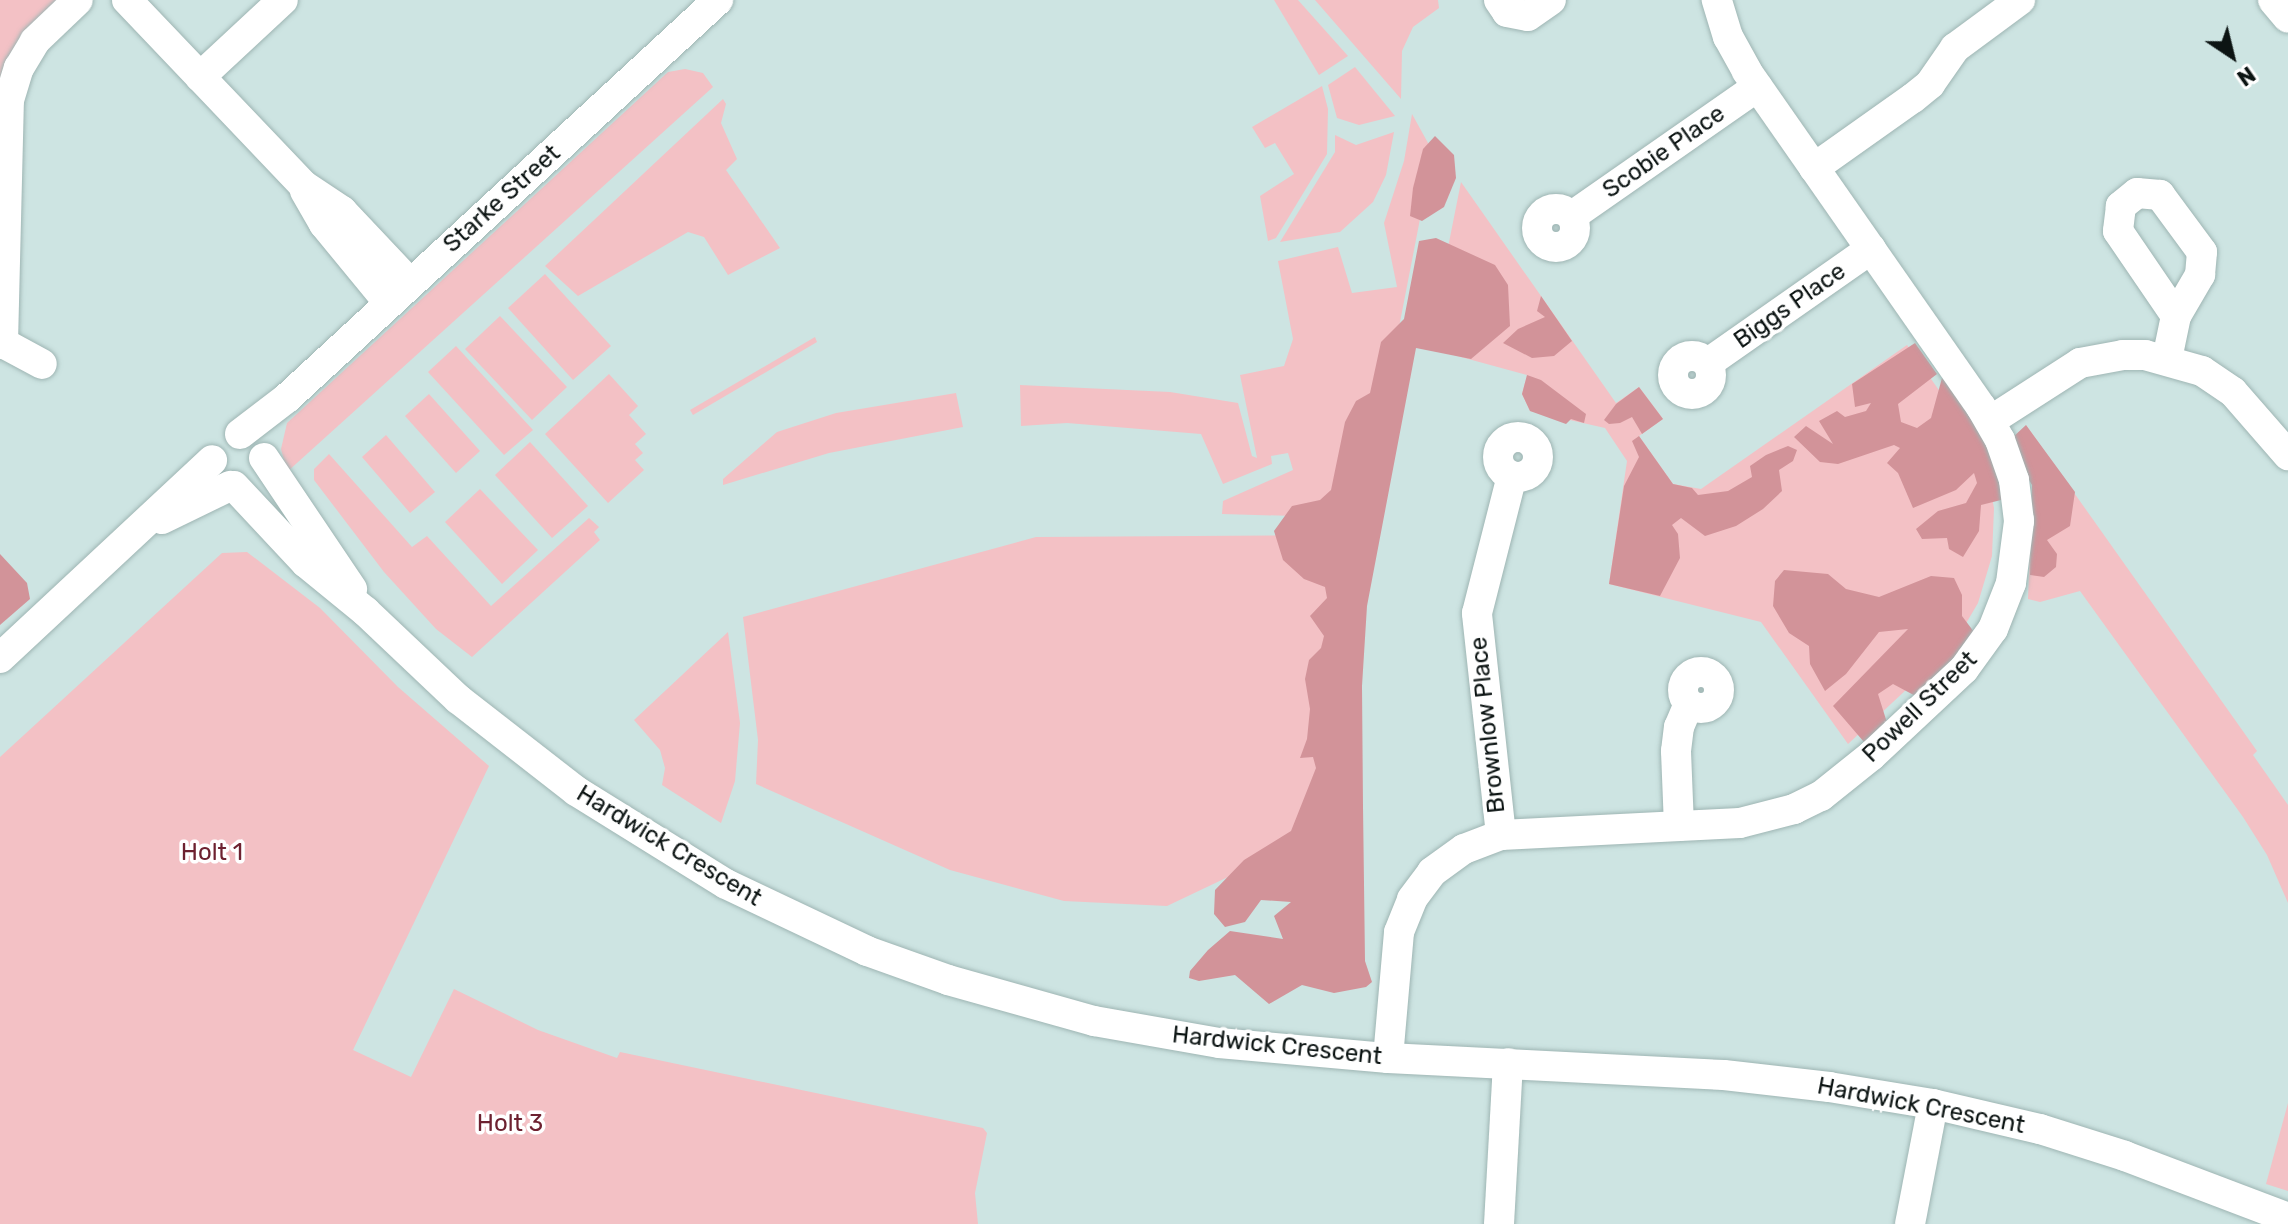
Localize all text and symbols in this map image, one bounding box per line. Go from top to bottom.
north arrow [2192,16,2272,96]
text: N [2232,60,2260,92]
street label: Scobie Place [1597,99,1731,205]
street label: Starke Street [438,139,566,259]
street label: Biggs Place [1729,257,1851,355]
street label: Brownlow Place [1464,635,1512,815]
street label: Powell Street [1857,645,1983,769]
street label: Hardwick Crescent [571,779,767,913]
park label: Holt 1 [181,839,243,867]
street label: Hardwick Crescent [1171,1021,1383,1071]
street label: Hardwick Crescent [1815,1072,2027,1140]
park label: Holt 3 [477,1110,543,1138]

